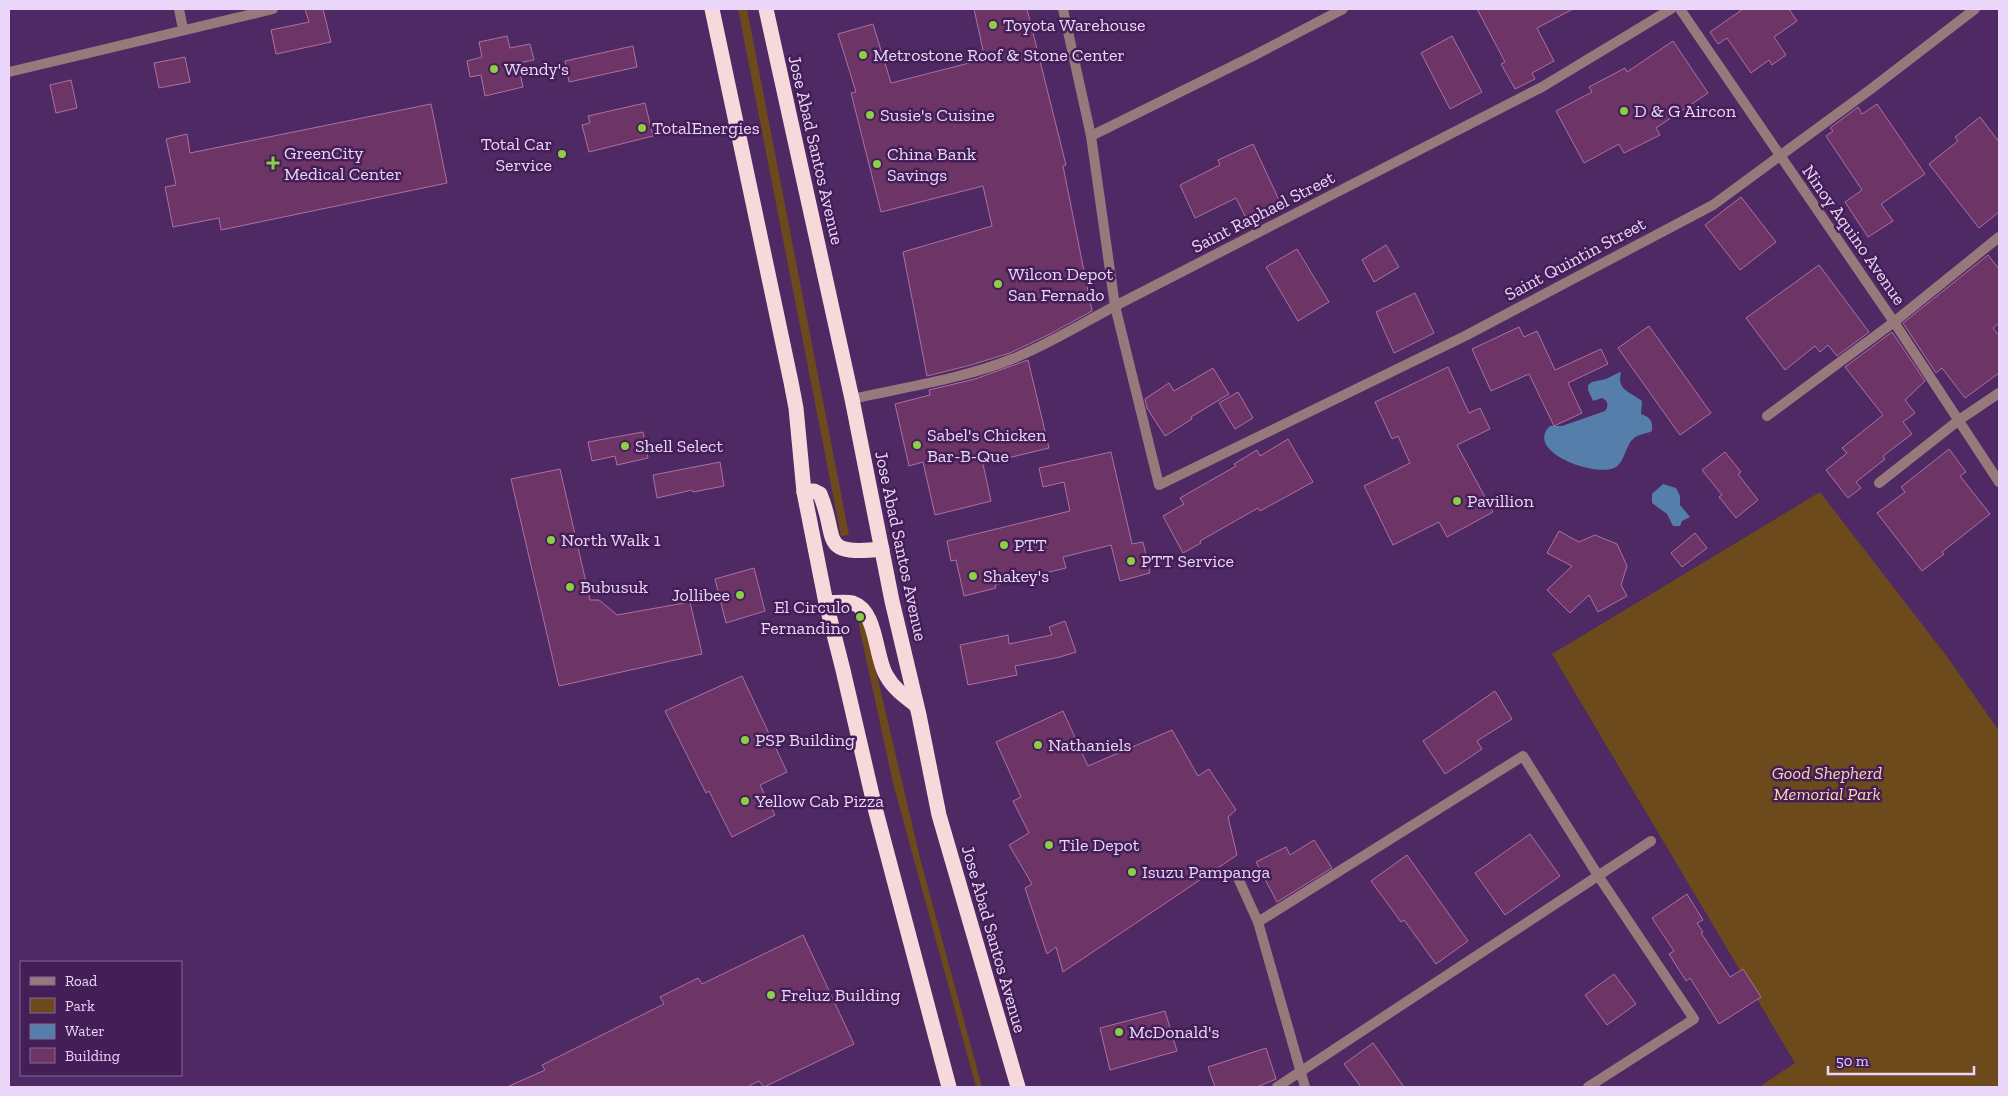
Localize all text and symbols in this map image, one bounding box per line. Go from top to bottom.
place label: Toyota Warehouse [1003,14,1146,36]
marker: Toyota Warehouse [987,19,999,31]
place label: Metrostone Roof & Stone Center [873,44,1125,66]
marker: Metrostone Roof & Stone Center [857,49,869,61]
street label: Jose Abad Santos Avenue [783,53,849,247]
place label: Wendy's [504,58,569,80]
marker: Wendy's [488,63,500,75]
place label: D & G Aircon [1634,100,1737,122]
place label: Susie's Cuisine [880,104,995,126]
marker: D & G Aircon [1618,105,1630,117]
marker: Susie's Cuisine [864,109,876,121]
place label: TotalEnergies [652,117,760,139]
marker: TotalEnergies [636,122,648,134]
place label: Total Car Service [481,133,552,176]
place label: GreenCity Medical Center [284,142,402,185]
place label: China Bank Savings [887,143,977,186]
marker: Total Car Service [556,148,568,160]
marker: GreenCity Medical Center [266,156,280,170]
marker: China Bank Savings [871,158,883,170]
street label: Ninoy Aquino Avenue [1797,161,1911,309]
street label: Saint Raphael Street [1188,166,1339,258]
street label: Saint Quintin Street [1501,212,1650,305]
place label: Wilcon Depot San Fernado [1008,263,1114,306]
marker: Wilcon Depot San Fernado [992,278,1004,290]
place label: Sabel's Chicken Bar-B-Que [927,424,1047,467]
place label: Shell Select [635,435,723,457]
marker: Sabel's Chicken Bar-B-Que [911,439,923,451]
marker: Shell Select [619,440,631,452]
street label: Jose Abad Santos Avenue [870,449,932,643]
place label: Pavillion [1467,490,1535,512]
marker: Pavillion [1451,495,1463,507]
place label: North Walk 1 [561,529,661,551]
marker: North Walk 1 [545,534,557,546]
place label: PTT [1014,534,1047,556]
marker: PTT [998,539,1010,551]
place label: PTT Service [1141,550,1234,572]
marker: PTT Service [1125,555,1137,567]
place label: Shakey's [983,565,1049,587]
marker: Shakey's [967,570,979,582]
place label: Bubusuk [580,576,649,598]
marker: Bubusuk [564,581,576,593]
place label: Jollibee [672,584,730,606]
marker: Jollibee [734,589,746,601]
place label: El Circulo Fernandino [761,596,850,639]
marker: El Circulo Fernandino [854,611,866,623]
place label: PSP Building [755,729,855,751]
marker: PSP Building [739,734,751,746]
place label: Nathaniels [1048,734,1132,756]
marker: Nathaniels [1032,739,1044,751]
park label: Good Shepherd Memorial Park [1772,762,1882,805]
place label: Yellow Cab Pizza [754,790,884,812]
marker: Yellow Cab Pizza [739,795,751,807]
place label: Tile Depot [1059,834,1140,856]
marker: Tile Depot [1043,839,1055,851]
street label: Jose Abad Santos Avenue [957,843,1031,1035]
place label: Isuzu Pampanga [1142,861,1270,883]
marker: Isuzu Pampanga [1126,866,1138,878]
legend [20,961,182,1076]
text: Road [65,972,98,990]
place label: Freluz Building [781,984,900,1006]
marker: Freluz Building [765,989,777,1001]
text: Park [65,997,95,1015]
place label: McDonald's [1129,1021,1219,1043]
text: Water [65,1022,105,1040]
marker: McDonald's [1113,1026,1125,1038]
scale bar [1828,1044,1974,1076]
text: Building [65,1047,120,1065]
text: 50 m [1836,1052,1869,1070]

